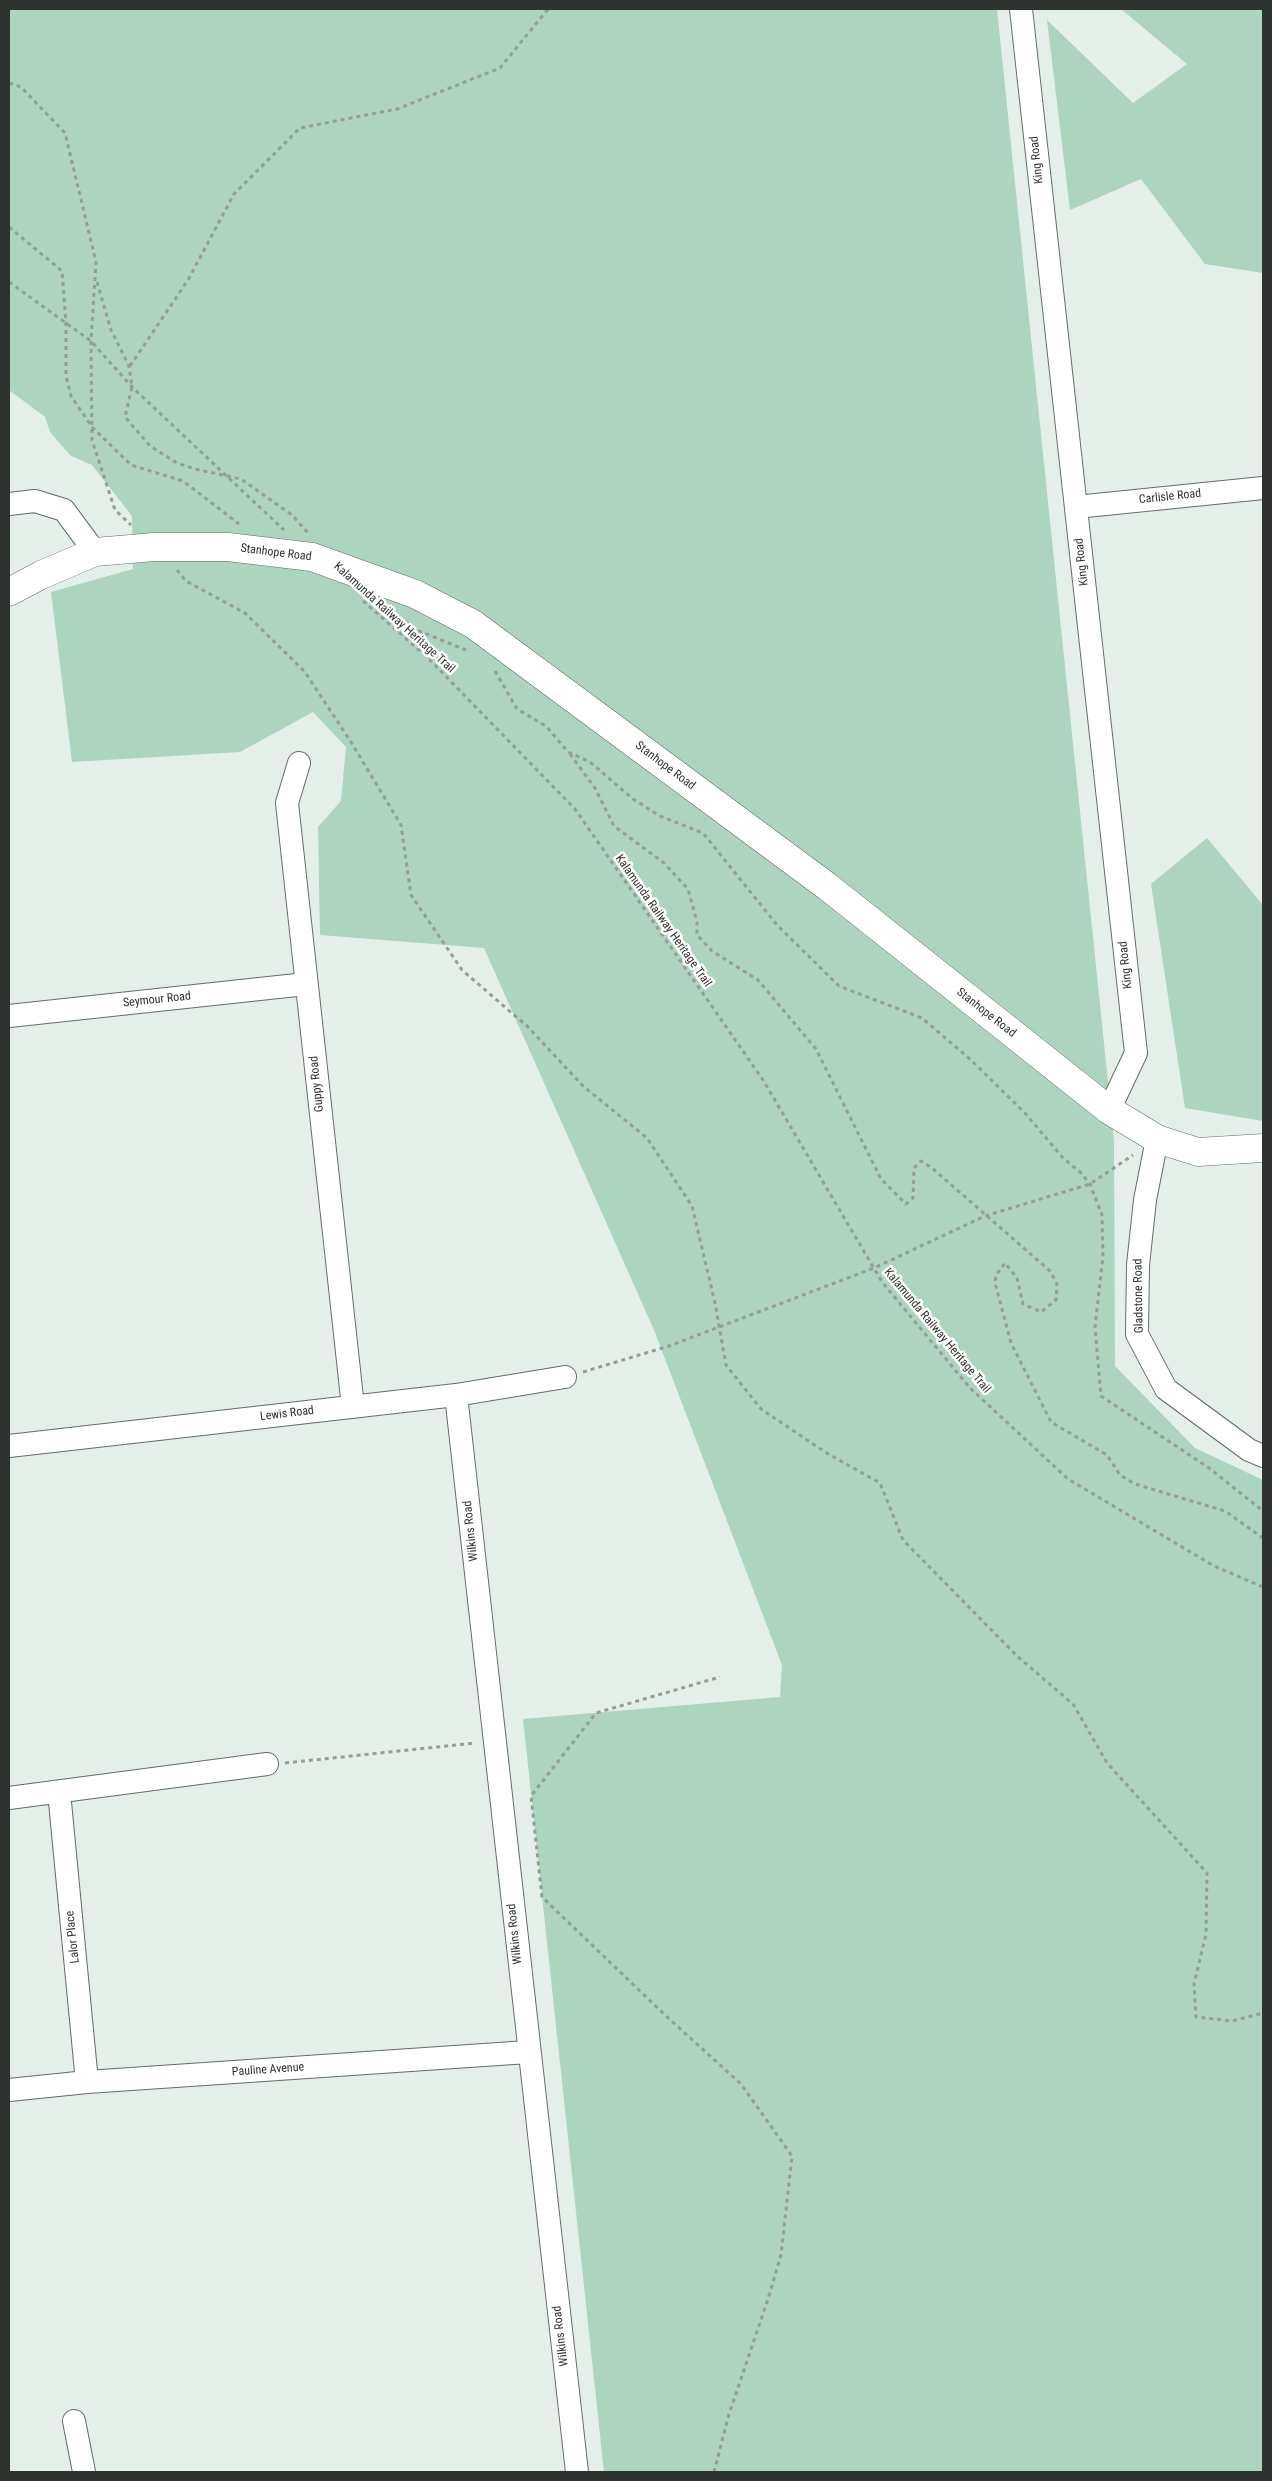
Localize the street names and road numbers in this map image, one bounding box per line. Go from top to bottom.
street label: King Road [1027,135,1047,185]
street label: Carlisle Road [1138,487,1202,507]
street label: King Road [1072,537,1092,587]
street label: Stanhope Road [240,541,312,565]
street label: Kalamunda Railway Heritage Trail [330,560,458,676]
street label: Stanhope Road [632,739,698,793]
street label: Kalamunda Railway Heritage Trail [612,852,714,990]
street label: King Road [1116,940,1136,990]
street label: Stanhope Road [953,985,1019,1041]
street label: Seymour Road [122,989,192,1011]
street label: Guppy Road [307,1055,327,1113]
street label: Gladstone Road [1131,1259,1147,1333]
street label: Kalamunda Railway Heritage Trail [881,1266,993,1396]
street label: Lewis Road [259,1404,315,1424]
street label: Wilkins Road [461,1500,481,1562]
street label: Wilkins Road [505,1903,525,1965]
street label: Lalor Place [63,1910,83,1964]
street label: Pauline Avenue [231,2060,305,2080]
street label: Wilkins Road [550,2305,572,2367]

